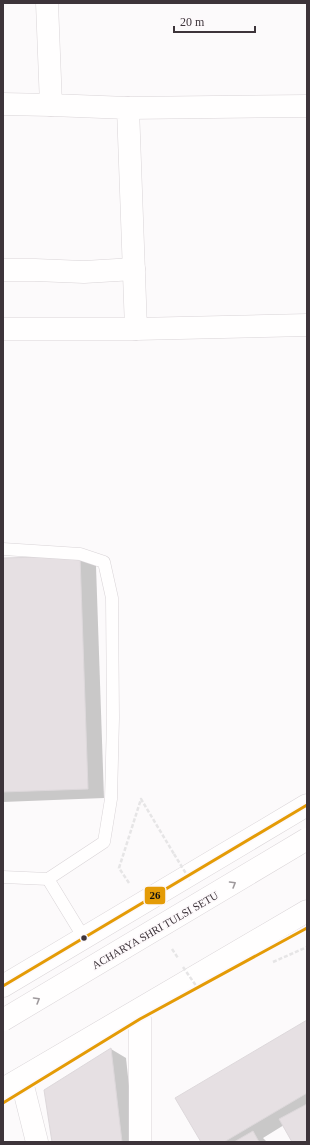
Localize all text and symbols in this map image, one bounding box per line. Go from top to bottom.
scale bar [174,8,255,34]
text: 20 m [180,15,205,29]
one-way arrow [229,882,236,889]
line badge: 26 [144,886,166,905]
street label: ACHARYA SHRI TULSI SETU [90,889,220,971]
text: 26 [150,889,161,901]
unlabelled marker [79,933,89,943]
one-way arrow [33,998,40,1005]

